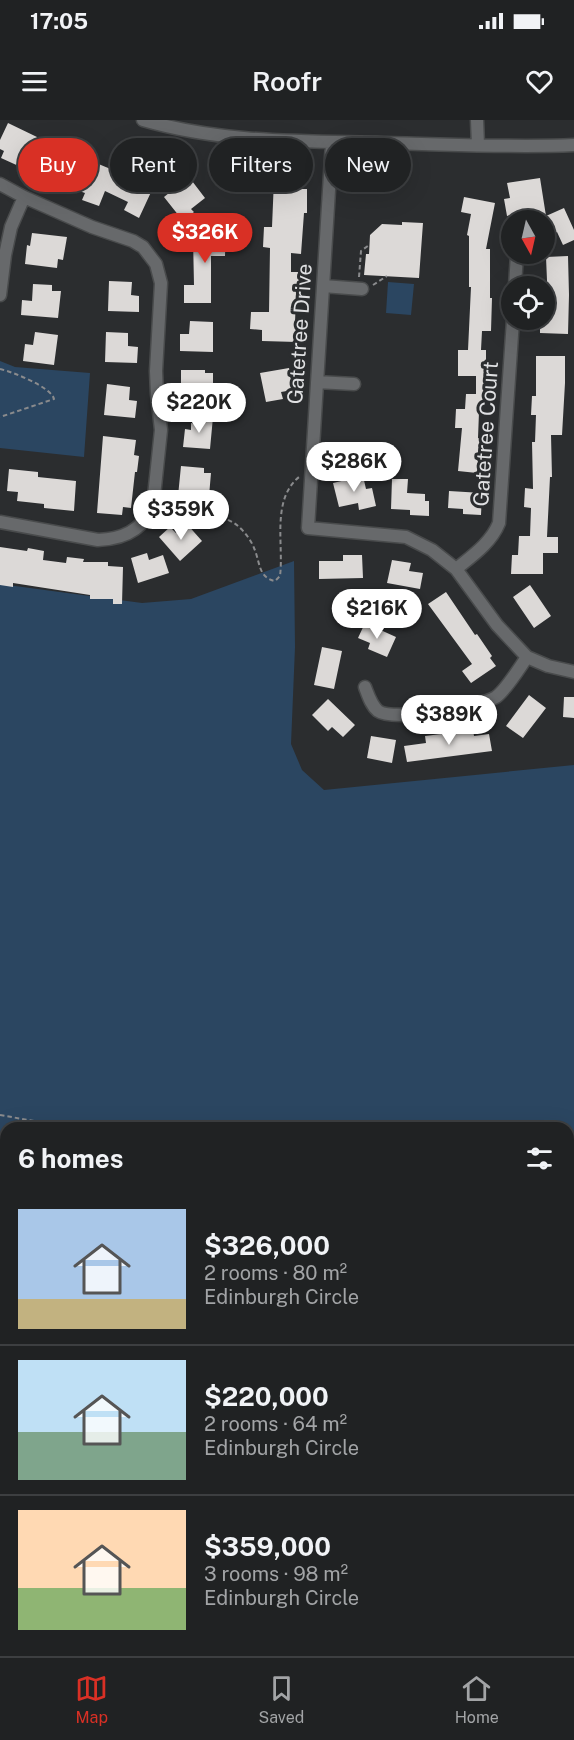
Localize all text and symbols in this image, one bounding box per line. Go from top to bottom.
text: 17:05 [30,8,88,34]
icon: menu [18,65,51,98]
text: Roofr [252,65,322,97]
icon: heart [523,65,556,98]
chip: Buy [18,138,98,192]
chip: Rent [110,138,197,192]
chip: Filters [209,138,313,192]
chip: New [325,138,411,192]
north arrow [501,210,555,264]
map controls [501,210,555,330]
pin: $326K [163,213,247,264]
text: $326K [171,220,239,244]
street label: Gatetree Drive [282,263,317,405]
button: locate [501,276,555,330]
street label: Gatetree Court [468,361,503,507]
pin: $220K [157,383,241,434]
text: $220K [166,390,232,414]
pin: $286K [312,442,396,493]
text: $286K [320,449,388,473]
pin: $359K [139,490,223,541]
text: $359K [147,497,215,521]
pin: $216K [335,589,419,640]
text: $216K [346,596,408,620]
pin: $389K [407,695,491,746]
text: $389K [415,702,483,726]
icon: filters [523,1142,556,1175]
text: 6 homes [18,1143,123,1174]
text: $326,000 [204,1230,330,1261]
icon: home [66,1233,138,1305]
text: 2 rooms · 80 m² [204,1261,347,1285]
text: Edinburgh Circle [204,1285,359,1309]
text: $220,000 [204,1381,329,1412]
icon: home [66,1384,138,1456]
text: 2 rooms · 64 m² [204,1412,347,1436]
text: Edinburgh Circle [204,1436,359,1460]
text: $359,000 [204,1531,331,1562]
icon: home [66,1534,138,1606]
text: 3 rooms · 98 m² [204,1562,348,1586]
text: Edinburgh Circle [204,1586,359,1610]
tab: Map [75,1672,108,1727]
tab: Saved [259,1672,304,1727]
tab: Home [455,1672,499,1727]

